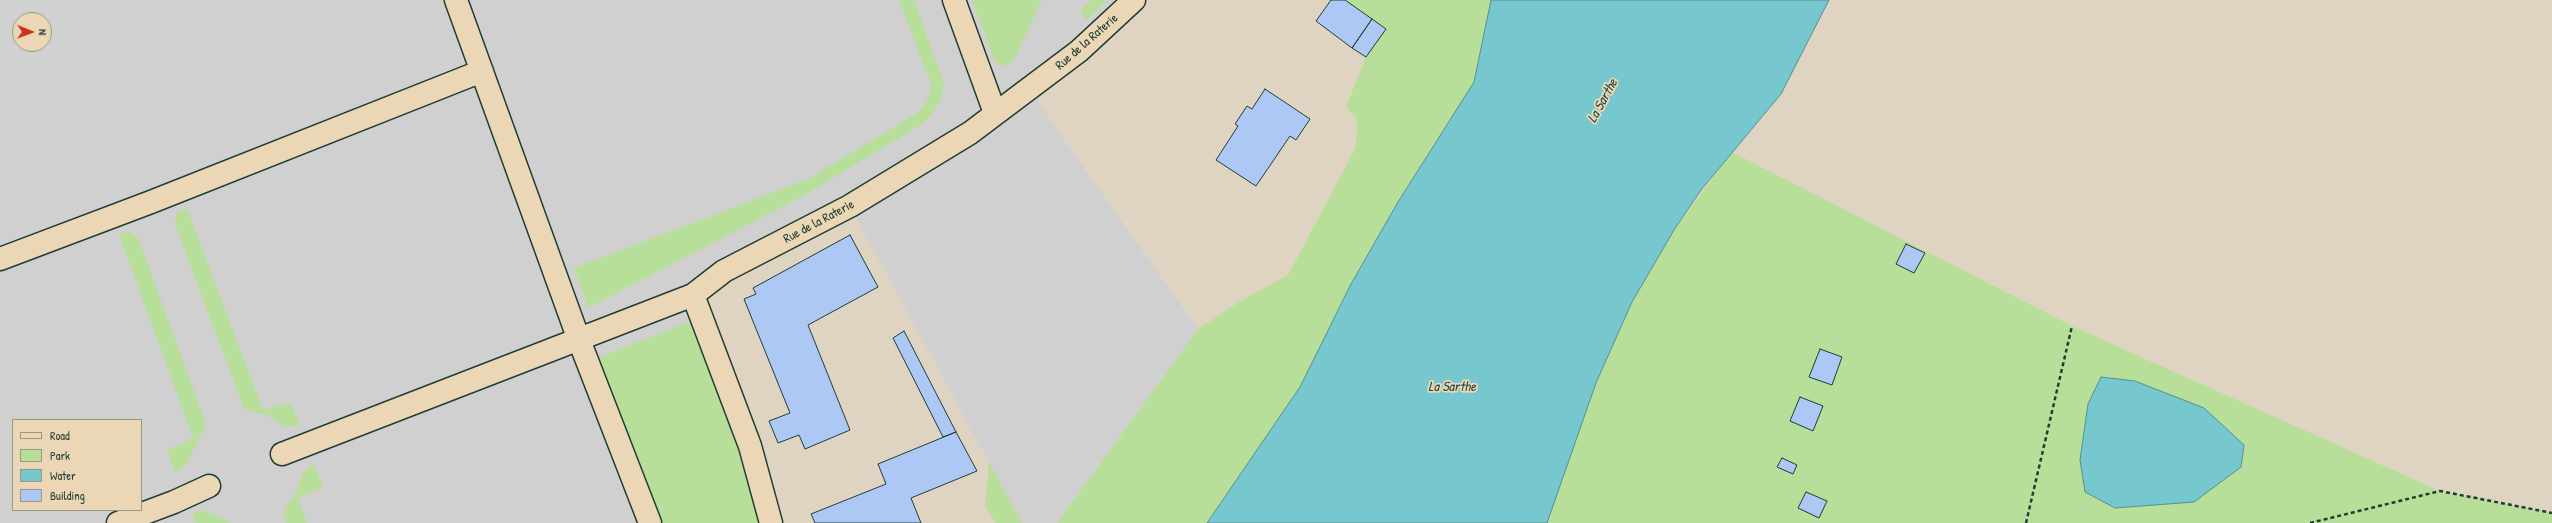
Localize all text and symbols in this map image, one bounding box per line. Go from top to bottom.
street label: Rue de la Raterie [1053,11,1121,73]
north arrow [12,12,52,52]
text: N [36,29,50,35]
water label: La Sarthe [1584,76,1622,126]
street label: Rue de la Raterie [781,197,857,247]
water label: La Sarthe [1428,379,1476,395]
legend [12,419,142,511]
text: Road [50,427,70,444]
text: Park [50,447,70,464]
text: Water [50,467,76,484]
text: Building [50,487,85,504]

